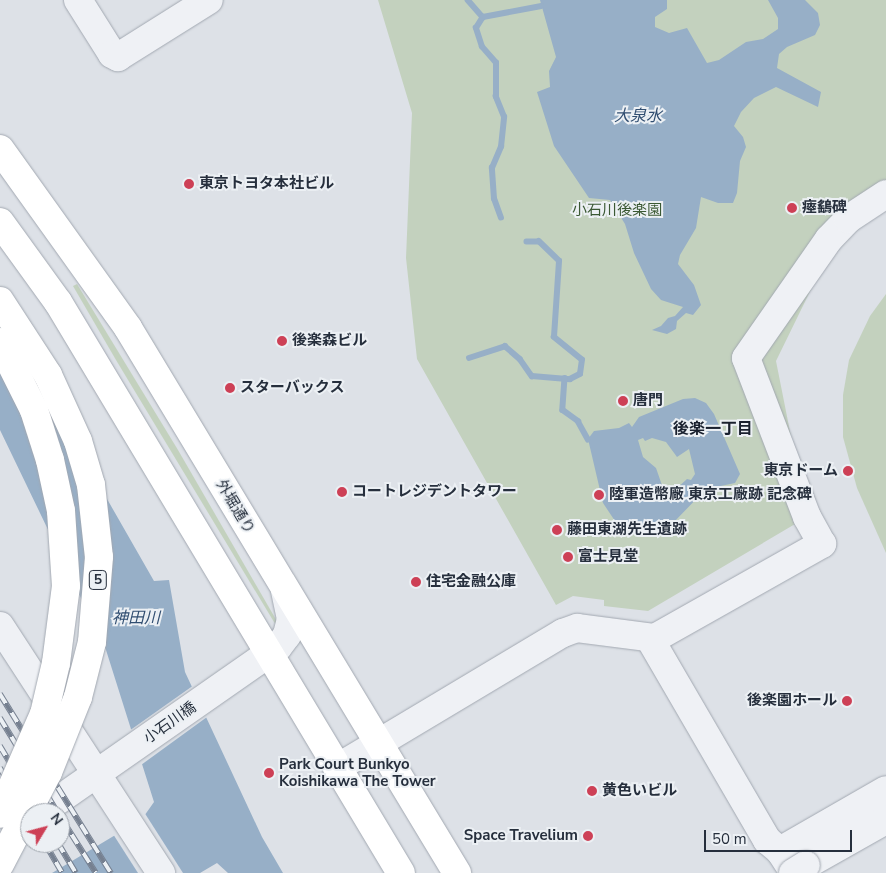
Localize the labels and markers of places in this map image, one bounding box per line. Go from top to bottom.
place label: 東京トヨタ本社ビル [199,175,334,193]
marker: 東京トヨタ本社ビル [183,178,195,190]
place label: 瘞鷂碑 [802,199,847,217]
marker: 瘞鷂碑 [786,202,798,214]
place label: 後楽森ビル [292,332,367,350]
marker: 後楽森ビル [276,335,288,347]
place label: スターバックス [240,379,345,397]
marker: スターバックス [224,382,236,394]
place label: 唐門 [633,392,663,410]
marker: 唐門 [617,395,629,407]
place label: 東京ドーム [763,462,838,480]
marker: 東京ドーム [842,465,854,477]
place label: コートレジデントタワー [352,483,517,501]
marker: コートレジデントタワー [336,486,348,498]
place label: 陸軍造幣廠 東京工廠跡 記念碑 [609,486,812,504]
marker: 陸軍造幣廠 東京工廠跡 記念碑 [593,489,605,501]
place label: 藤田東湖先生遺跡 [567,521,687,539]
marker: 藤田東湖先生遺跡 [551,524,563,536]
place label: 富士見堂 [578,548,638,566]
marker: 富士見堂 [562,551,574,563]
place label: 住宅金融公庫 [426,573,516,591]
marker: 住宅金融公庫 [410,576,422,588]
place label: 後楽園ホール [747,692,837,710]
marker: 後楽園ホール [841,695,853,707]
place label: Park Court Bunkyo Koishikawa The Tower [279,755,436,790]
marker: Park Court Bunkyo Koishikawa The Tower [263,767,275,779]
place label: 黄色いビル [602,782,677,800]
marker: 黄色いビル [586,785,598,797]
place label: Space Travelium [464,827,578,845]
marker: Space Travelium [582,830,594,842]

